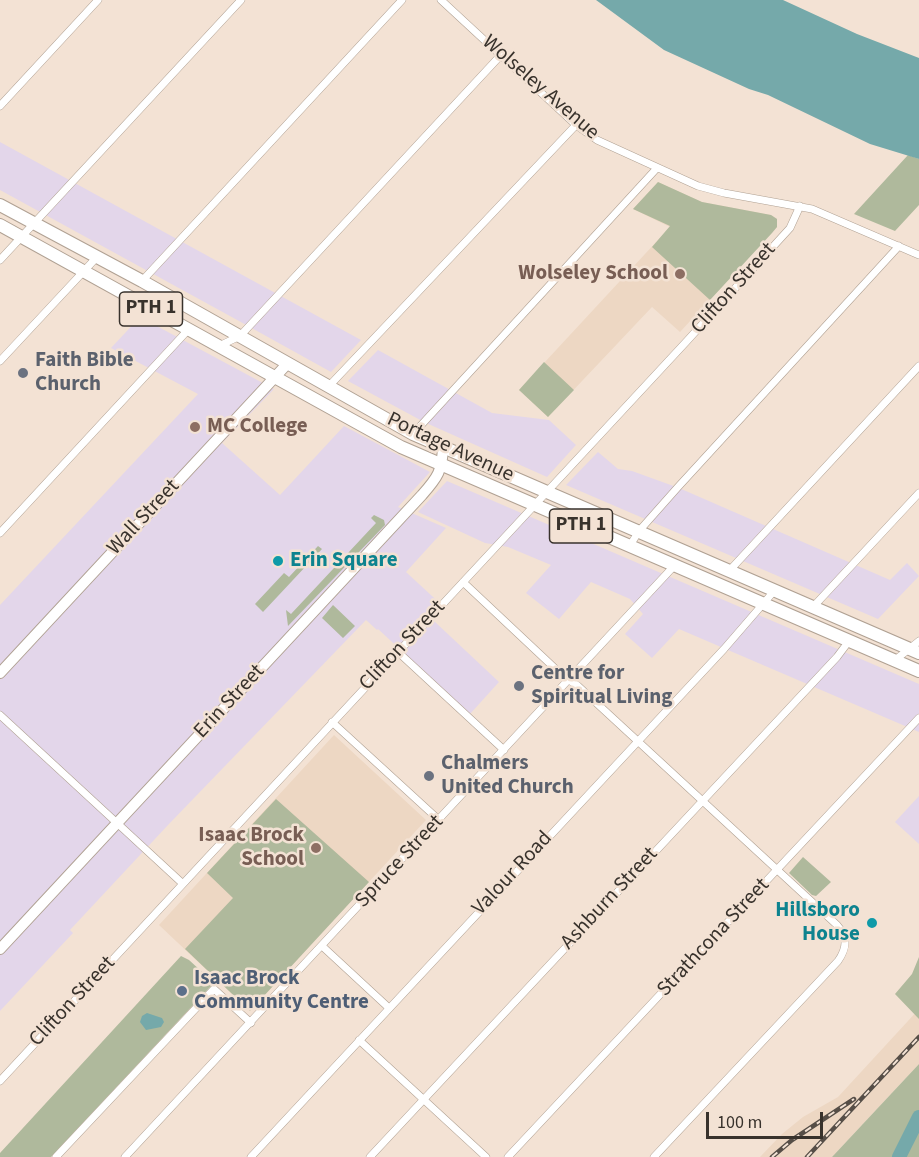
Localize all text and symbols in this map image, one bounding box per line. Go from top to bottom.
street label: Wolseley Avenue [476,30,604,146]
street label: Clifton Street [686,238,782,340]
place label: Wolseley School [518,261,668,287]
marker: Wolseley School [673,267,687,281]
road number: PTH 1 [120,292,182,326]
place label: Faith Bible Church [35,348,134,398]
marker: Faith Bible Church [16,366,30,380]
street label: Portage Avenue [383,408,517,488]
place label: MC College [207,414,308,440]
marker: MC College [188,420,202,434]
street label: Wall Street [103,475,185,561]
road number: PTH 1 [550,509,612,543]
place label: Erin Square [290,548,398,574]
marker: Erin Square [271,554,285,568]
street label: Clifton Street [355,596,451,696]
street label: Erin Street [189,660,271,744]
place label: Centre for Spiritual Living [531,661,673,711]
marker: Centre for Spiritual Living [512,679,526,693]
place label: Chalmers United Church [441,751,574,801]
marker: Chalmers United Church [422,769,436,783]
street label: Spruce Street [351,810,449,914]
place label: Isaac Brock School [198,823,304,873]
street label: Valour Road [468,827,558,921]
marker: Isaac Brock School [309,841,323,855]
street label: Ashburn Street [556,843,664,955]
street label: Strathcona Street [653,874,775,1002]
place label: Hillsboro House [775,898,860,948]
marker: Hillsboro House [865,916,879,930]
street label: Clifton Street [25,952,121,1052]
place label: Isaac Brock Community Centre [194,966,369,1016]
marker: Isaac Brock Community Centre [175,984,189,998]
scale bar [709,1100,826,1138]
text: 100 m [717,1110,762,1135]

